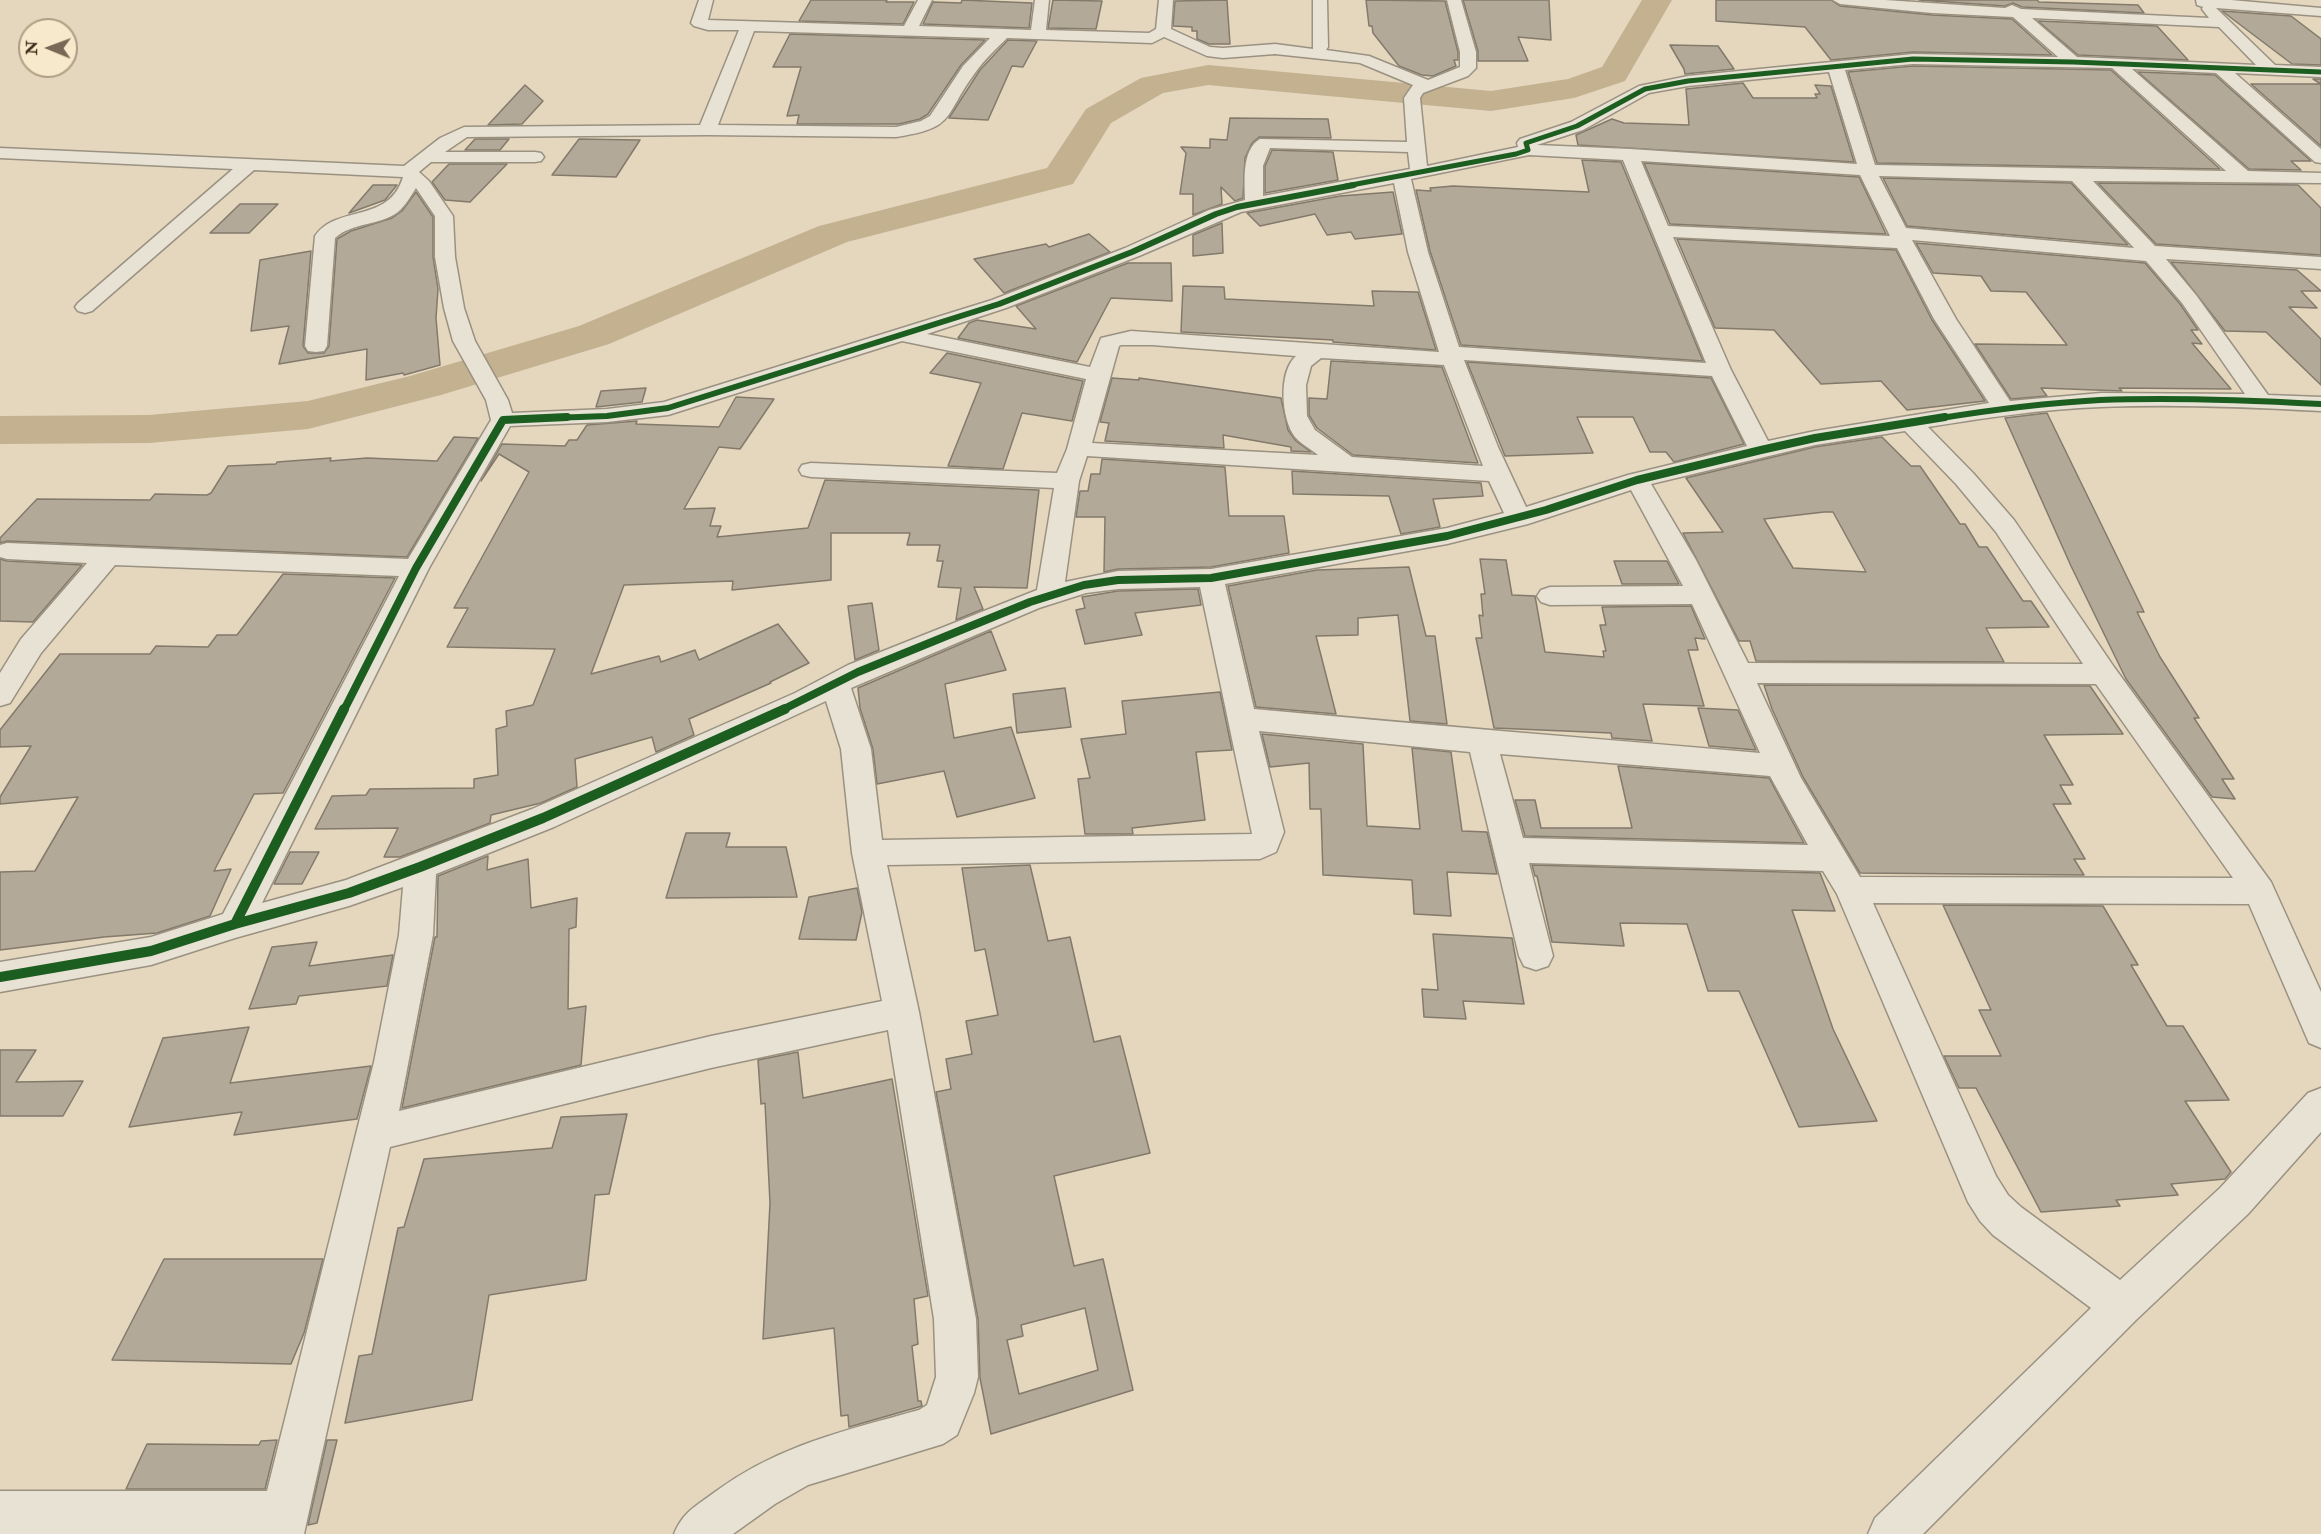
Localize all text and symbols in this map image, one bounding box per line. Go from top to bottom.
north arrow [18,18,78,78]
text: N [22,40,42,55]

